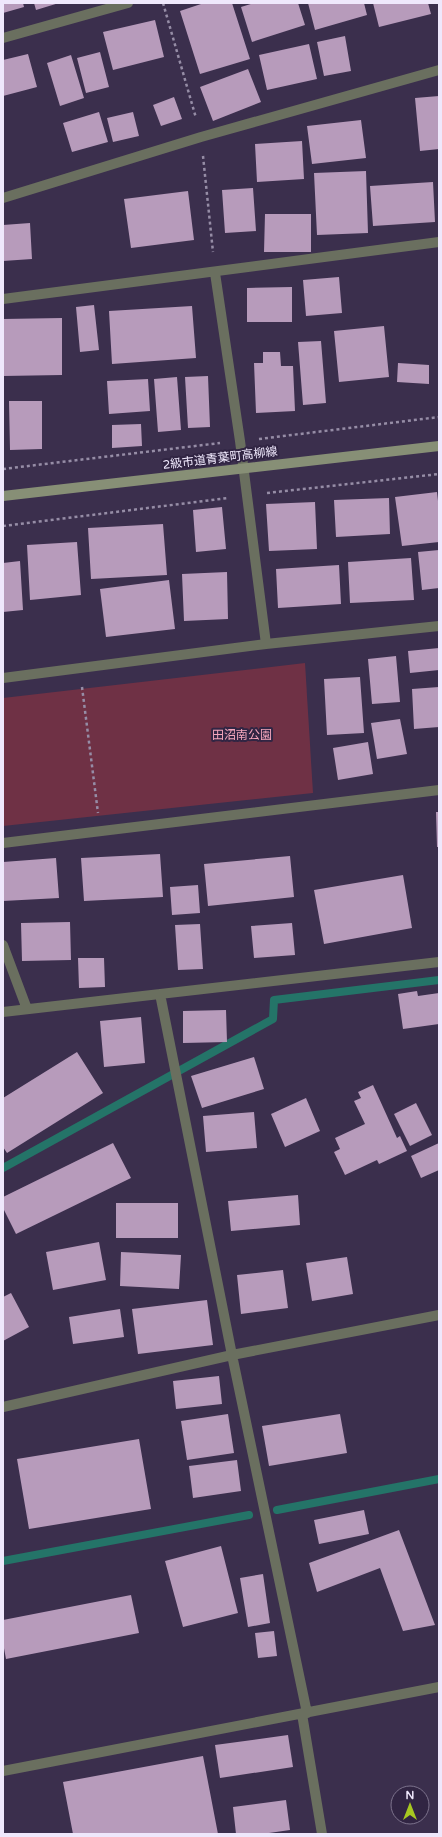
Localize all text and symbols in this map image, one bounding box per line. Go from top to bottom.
street label: 2級市道青葉町高柳線 [162,444,278,472]
park label: 田沼南公園 [212,728,272,742]
north arrow [390,1785,430,1825]
text: N [406,1789,414,1802]

